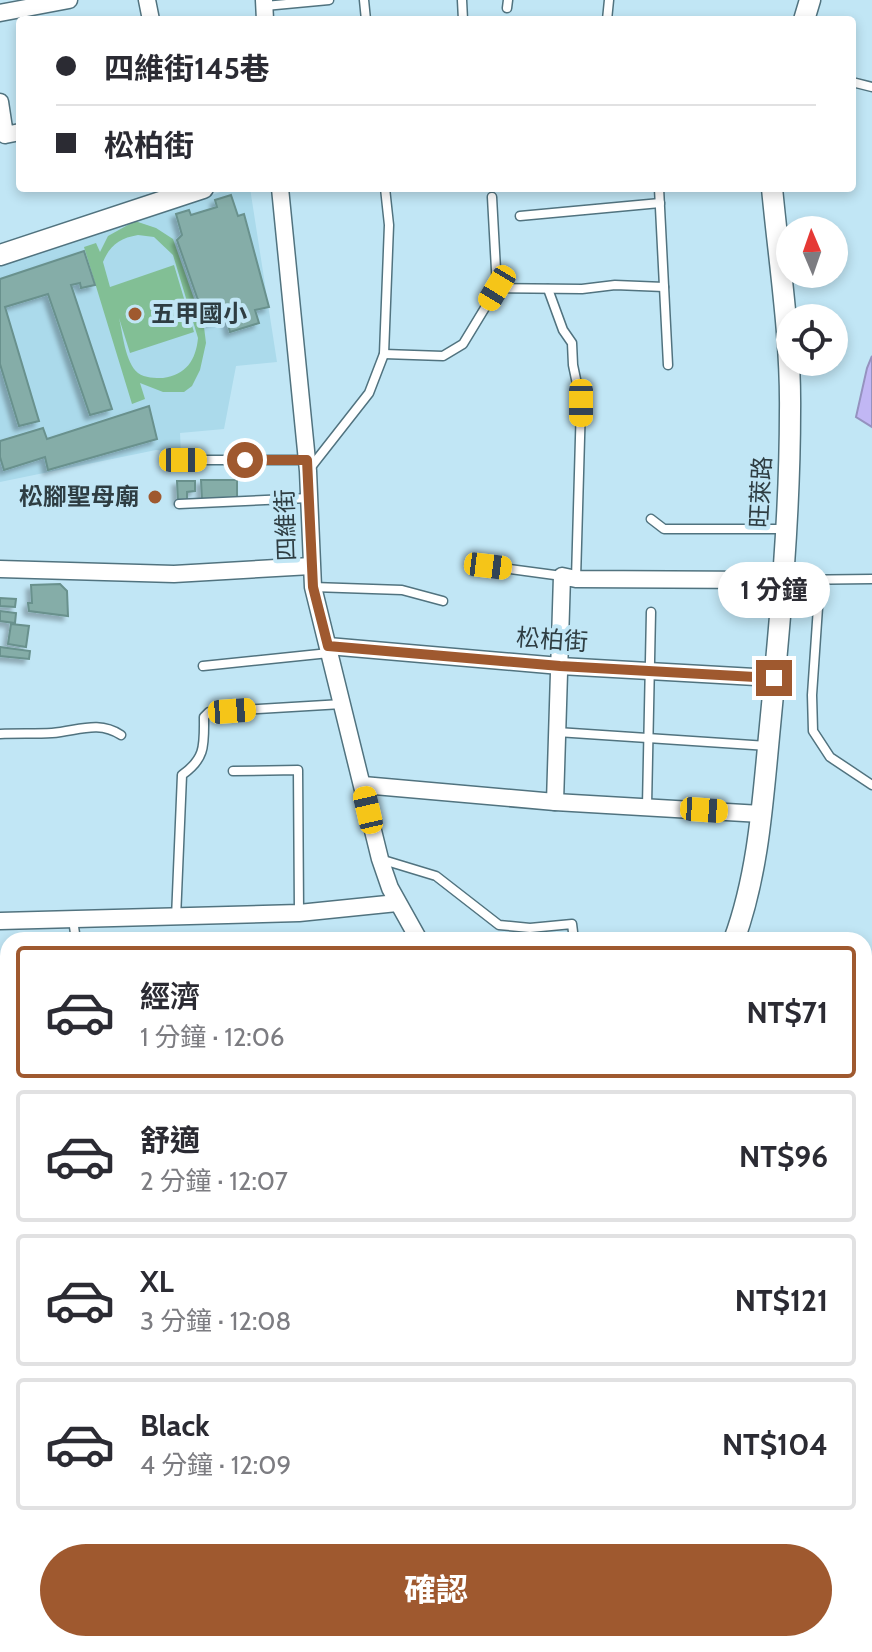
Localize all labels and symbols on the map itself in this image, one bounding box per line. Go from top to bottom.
north arrow [776,216,848,288]
car [474,261,520,315]
place label: 五甲國小 [151,299,247,328]
marker: 五甲國小 [126,305,144,323]
car [569,379,593,427]
route start [227,442,263,478]
car [159,448,207,472]
street label: 旺萊路 [744,455,777,529]
place label: 松腳聖母廟 [19,482,139,511]
marker: 松腳聖母廟 [146,488,164,506]
street label: 四維街 [270,489,301,562]
car [463,551,513,581]
callout: 1 分鐘 [718,562,830,618]
street label: 松柏街 [515,623,589,656]
route end [756,660,792,696]
car [207,697,257,725]
car [351,784,385,836]
car [679,796,729,824]

